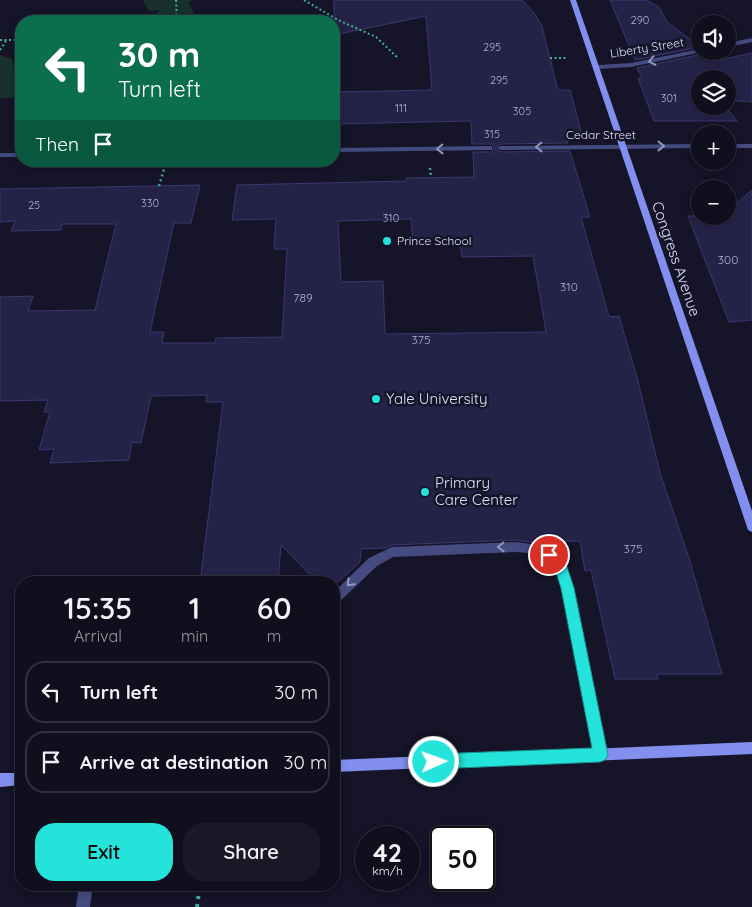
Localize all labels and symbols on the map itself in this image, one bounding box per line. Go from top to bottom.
house number: 290 [631,13,649,27]
street label: Liberty Street [609,34,685,61]
house number: 295 [483,40,501,54]
one-way arrow [648,55,657,65]
house number: 295 [490,73,508,87]
house number: 301 [661,91,677,105]
house number: 111 [395,101,407,115]
house number: 305 [513,104,531,118]
house number: 315 [484,127,500,141]
street label: Cedar Street [566,127,636,142]
one-way arrow [658,141,665,151]
one-way arrow [534,142,542,152]
one-way arrow [436,144,444,154]
house number: 330 [141,196,159,210]
house number: 25 [28,198,40,212]
street label: Congress Avenue [648,199,705,319]
house number: 310 [383,211,399,225]
place label: Prince School [397,233,472,248]
marker: Prince School [381,235,393,247]
house number: 300 [718,252,738,267]
house number: 310 [560,279,578,294]
house number: 789 [293,290,313,305]
house number: 375 [412,332,430,347]
place label: Yale University [386,389,487,408]
marker: Yale University [370,393,382,405]
place label: Primary Care Center [435,473,518,509]
marker: Primary Care Center [419,486,431,498]
pin [528,534,570,576]
house number: 375 [624,541,642,556]
one-way arrow [497,542,505,552]
one-way arrow [347,578,356,587]
position arrow [407,735,459,787]
speed limit sign: 50 [430,826,495,891]

